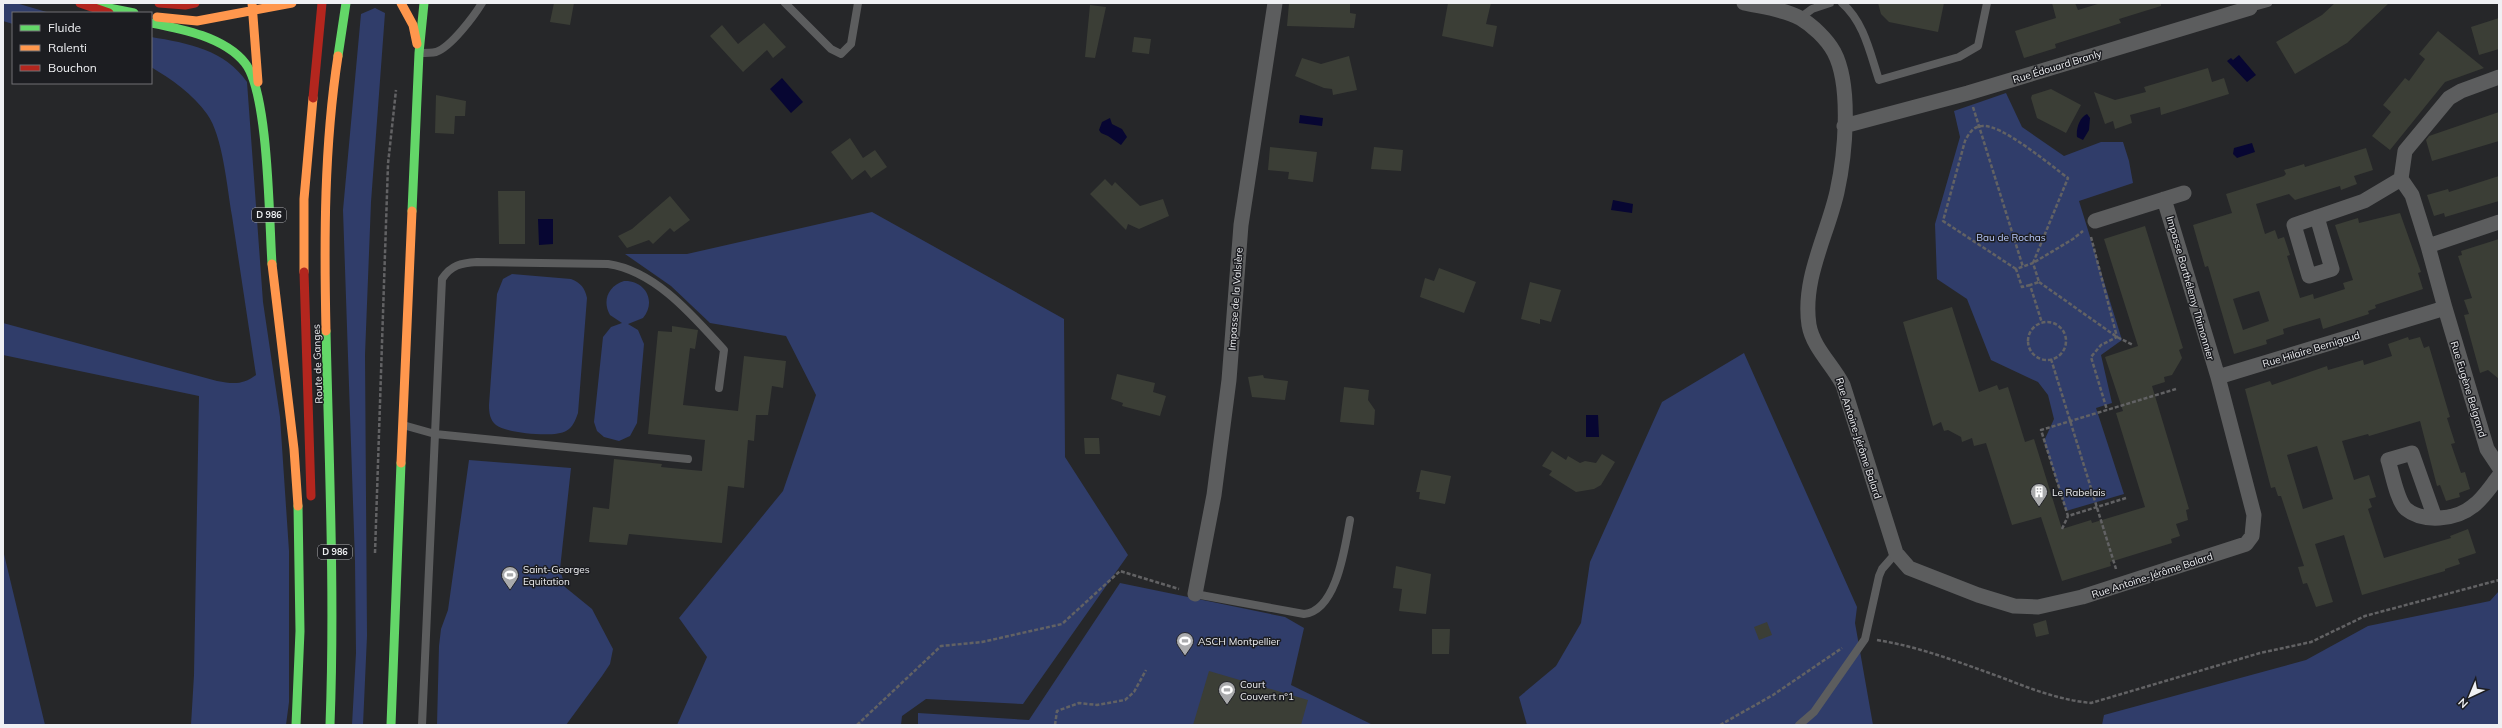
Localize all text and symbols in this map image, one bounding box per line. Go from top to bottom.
legend [12,12,152,84]
text: Fluide [48,20,81,35]
text: Ralenti [48,40,87,55]
street label: Rue Édouard Branly [2011,47,2104,86]
text: Bouchon [48,60,97,75]
road number: D 986 [252,208,286,222]
street label: Impasse Barthélemy Thimonnier [2164,215,2217,362]
park label: Bau de Rochas [1976,231,2046,244]
street label: Impasse de la Valsière [1225,247,1246,351]
street label: Route de Ganges [310,324,325,404]
street label: Rue Hilaire Bernigaud [2261,328,2361,370]
street label: Rue Eugène Belgrand [2448,339,2489,439]
street label: Rue Antoine-Jérôme Balard [1833,376,1884,500]
building icon: Le Rabelais [2029,482,2049,507]
place label: Le Rabelais [2052,486,2106,499]
road number: D 986 [318,545,352,559]
street label: Rue Antoine-Jérôme Balard [2090,550,2214,601]
place label: Saint-Georges Equitation [523,563,590,588]
sports icon: Saint-Georges Equitation [500,565,520,590]
sports icon: ASCH Montpellier [1175,631,1195,656]
place label: ASCH Montpellier [1198,635,1280,648]
north arrow [2450,676,2490,716]
place label: Court Couvert n°1 [1240,678,1294,703]
sports icon: Court Couvert n°1 [1217,680,1237,705]
text: N [2455,695,2471,711]

